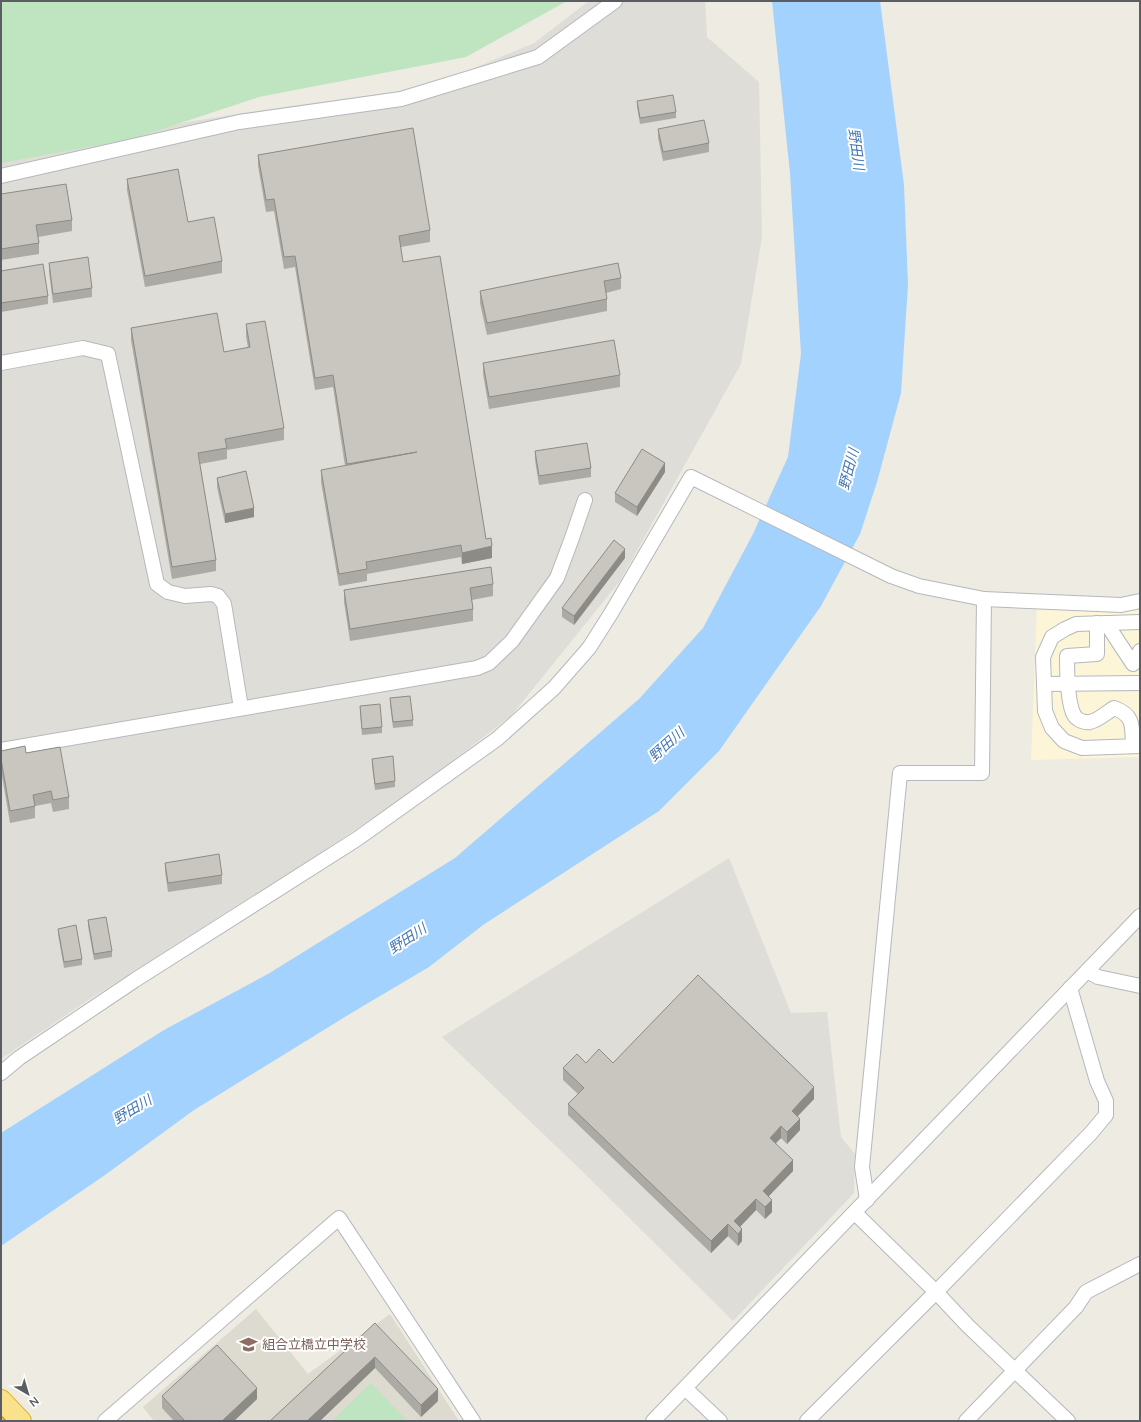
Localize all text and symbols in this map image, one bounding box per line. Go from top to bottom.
water label: 野田川 [846,127,869,173]
water label: 野田川 [834,445,862,491]
water label: 野田川 [645,722,689,764]
water label: 野田川 [385,918,431,957]
water label: 野田川 [110,1090,156,1127]
school or university icon: 組合立橋立中学校 [239,1334,259,1354]
place label: 組合立橋立中学校 [262,1336,366,1352]
north arrow [8,1374,48,1414]
text: N [27,1395,42,1410]

